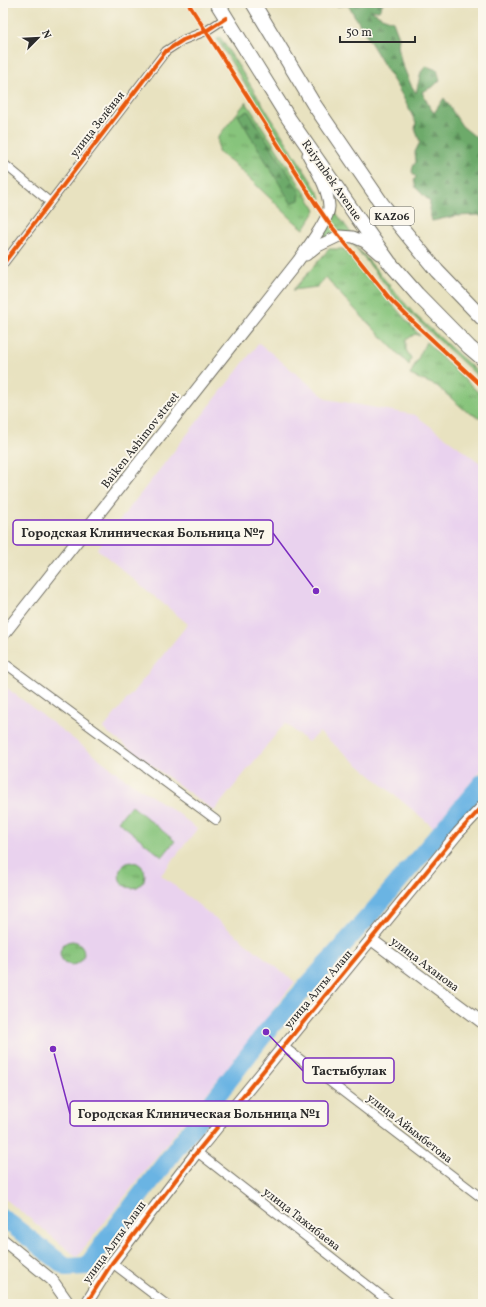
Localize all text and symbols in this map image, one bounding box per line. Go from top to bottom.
north arrow [18,18,58,58]
scale bar [340,18,415,44]
text: 50 m [346,25,372,41]
text: N [37,28,54,41]
street label: улица Зелёная [67,88,129,161]
street label: Raiymbek Avenue [297,137,365,224]
road number: KАZ06 [370,207,414,225]
street label: Baiken Ashimov street [98,389,183,492]
callout: Городская Клиническая Больница №7 [13,520,273,545]
text: Городская Клиническая Больница №7 [21,525,265,543]
street label: улица Аханова [387,934,462,996]
street label: улица Алты Алаш [281,947,357,1033]
callout: Тастыбулак [303,1058,394,1083]
text: Тастыбулак [311,1063,387,1081]
street label: улица Айымбетова [363,1090,456,1167]
callout: Городская Клиническая Больница №1 [70,1101,328,1126]
text: Городская Клиническая Больница №1 [78,1106,320,1124]
street label: улица Тажибаева [259,1184,344,1255]
street label: улица Алты Алаш [79,1198,150,1287]

